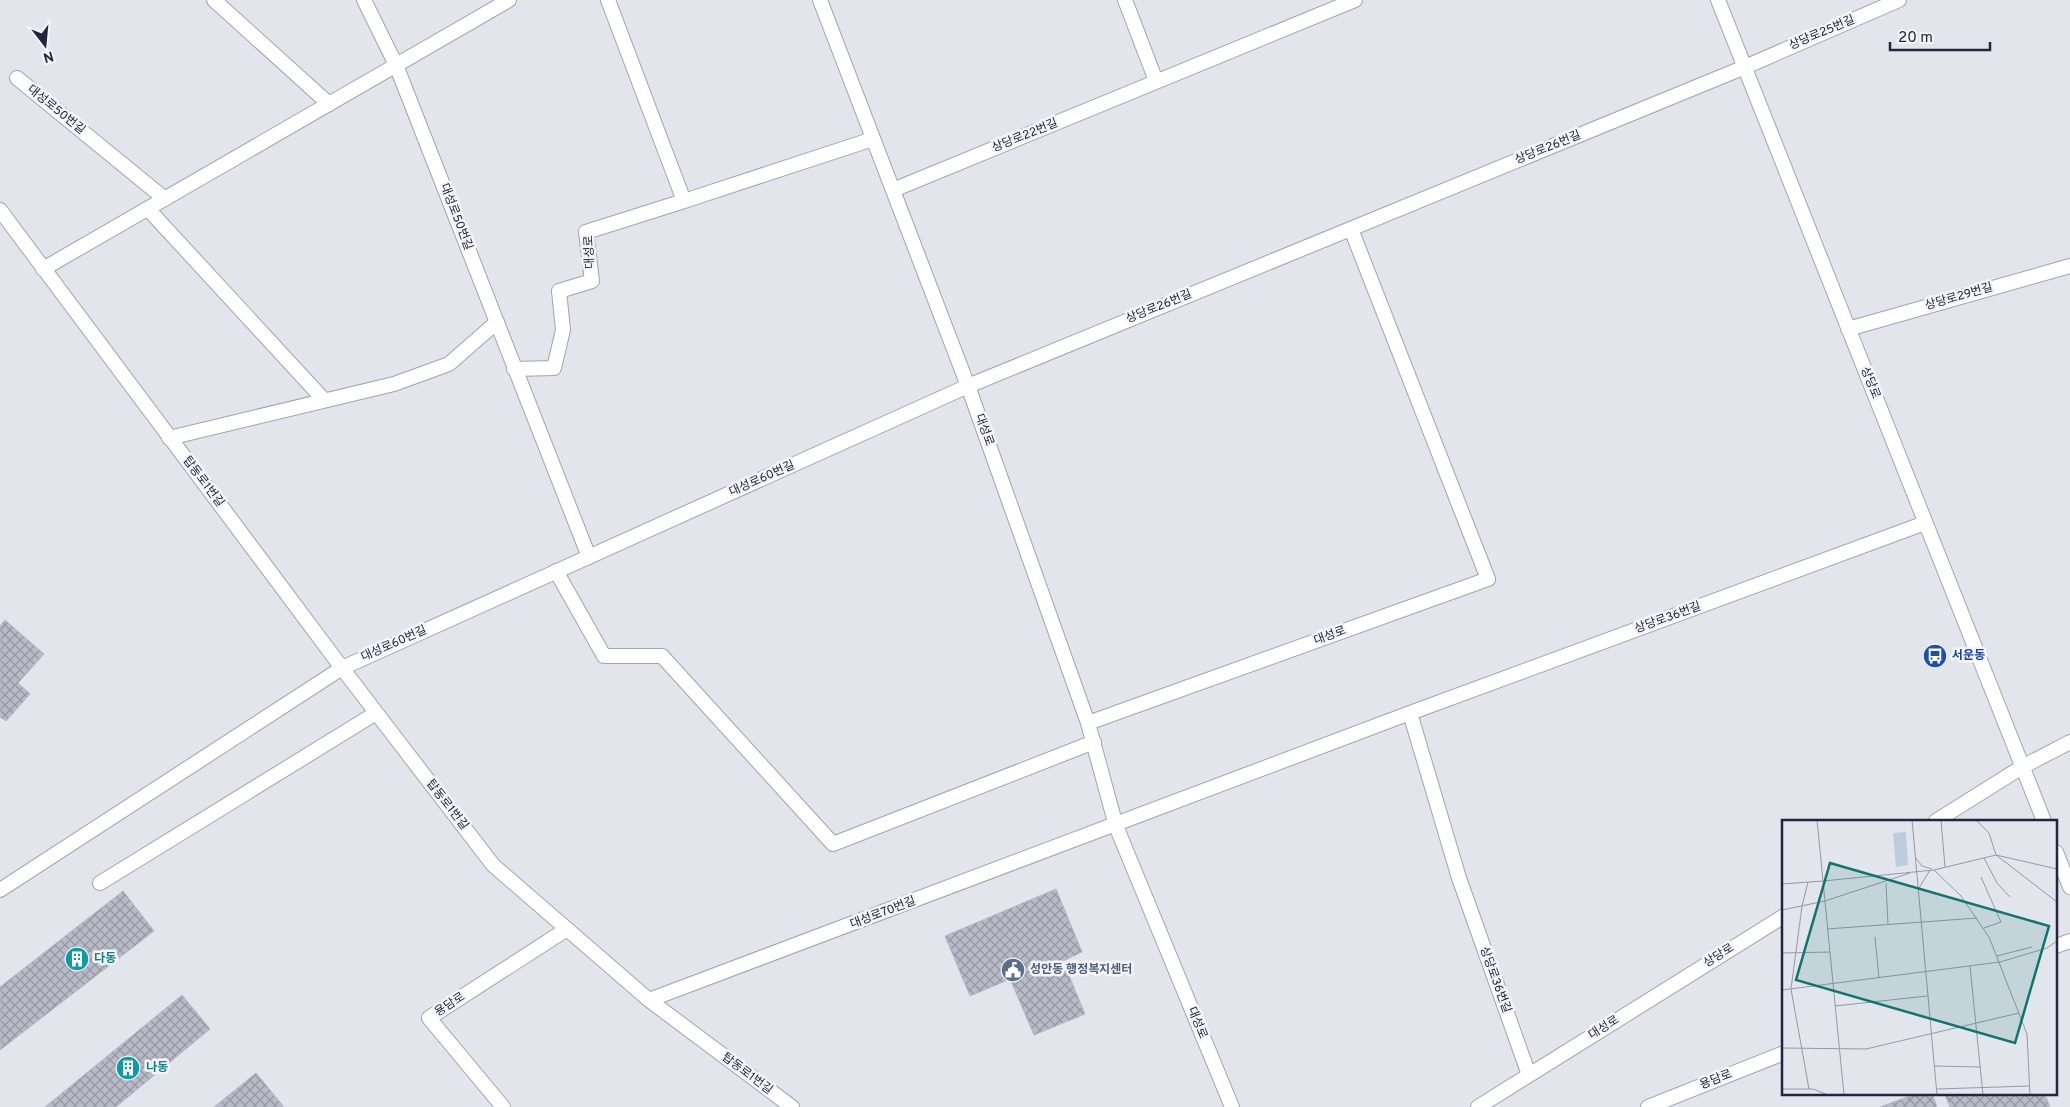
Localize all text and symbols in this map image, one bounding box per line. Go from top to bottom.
street label: 상당로25번길 [1787,12,1857,54]
north arrow [20,20,70,70]
scale bar [1890,20,1990,52]
text: 20 m [1898,29,1933,48]
text: N [41,46,55,66]
street label: 대성로50번길 [24,82,88,138]
street label: 상당로22번길 [990,115,1060,157]
street label: 상당로26번길 [1513,128,1583,168]
street label: 대성로50번길 [436,181,476,253]
street label: 대성로 [581,235,599,269]
street label: 상당로29번길 [1923,280,1995,314]
street label: 상당로26번길 [1124,287,1194,327]
street label: 상당로 [1856,365,1884,401]
street label: 대성로 [971,412,997,448]
street label: 탑동로1번길 [179,453,227,511]
street label: 대성로60번길 [727,457,797,501]
street label: 상당로36번길 [1633,599,1703,637]
street label: 대성로60번길 [359,622,429,666]
street label: 대성로 [1312,623,1348,649]
bus stop icon: 서운동 [1922,643,1948,669]
place label: 서운동 [1952,648,1985,664]
street label: 탑동로1번길 [422,777,472,833]
inset map [1782,820,2058,1094]
street label: 대성로70번길 [848,893,918,933]
street label: 상당로 [1701,940,1737,972]
street label: 상당로36번길 [1476,945,1514,1015]
building icon: 다동 [64,946,90,972]
place label: 다동 [94,951,116,967]
public building icon: 성안동 행정복지센터 [1000,957,1026,983]
place label: 성안동 행정복지센터 [1030,962,1132,978]
street label: 용담로 [432,989,468,1021]
street label: 대성로 [1183,1005,1211,1041]
street label: 대성로 [1586,1012,1622,1044]
street label: 탑동로1번길 [718,1050,776,1098]
building icon: 나동 [115,1055,141,1081]
place label: 나동 [146,1060,168,1076]
street label: 용담로 [1698,1067,1734,1093]

